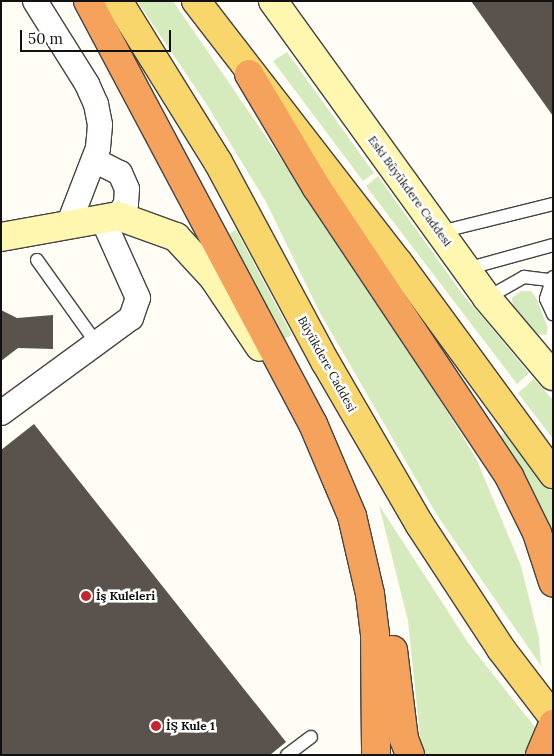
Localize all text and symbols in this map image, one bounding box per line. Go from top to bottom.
scale bar [22,20,174,52]
text: 50 m [28,29,63,48]
street label: Eski Büyükdere Caddesi [365,133,455,249]
street label: Büyükdere Caddesi [295,314,359,414]
place label: İş Kuleleri [96,589,155,603]
marker: İş Kuleleri [80,590,92,602]
place label: İŞ Kule 1 [166,719,215,733]
marker: İŞ Kule 1 [150,720,162,732]

